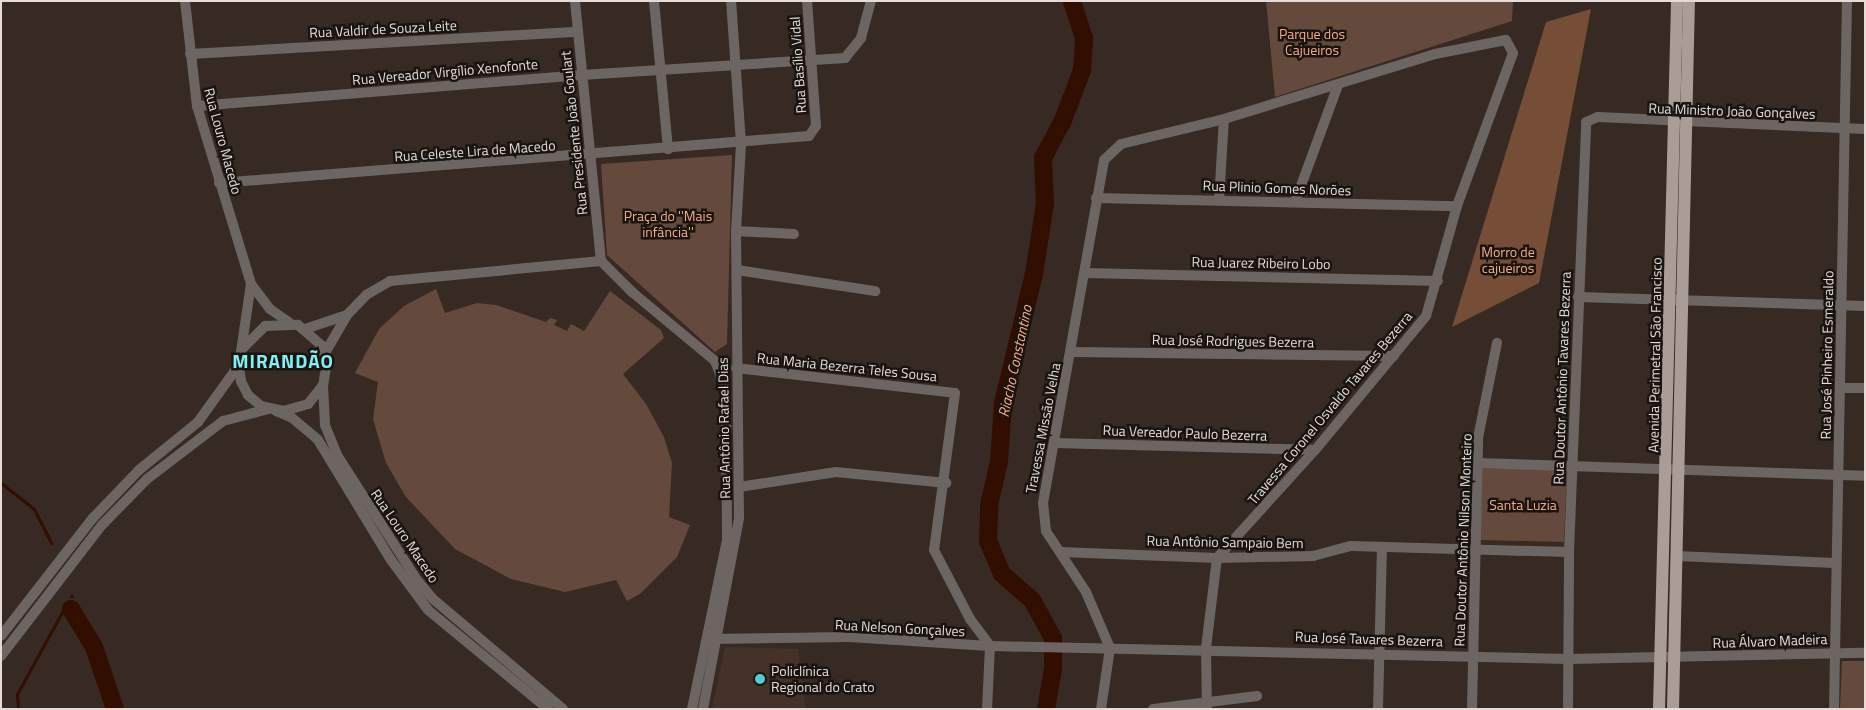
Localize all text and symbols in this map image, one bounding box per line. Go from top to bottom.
street label: Rua Basílio Vidal [786,16,810,114]
street label: Rua Valdir de Souza Leite [309,17,457,41]
park label: Parque dos Cajueiros [1279,26,1345,58]
street label: Rua Presidente João Goulart [557,50,591,216]
street label: Rua Vereador Virgílio Xenofonte [351,56,539,88]
street label: Rua Louro Macedo [201,86,245,196]
street label: Rua Ministro João Gonçalves [1648,100,1816,122]
street label: Rua Celeste Lira de Macedo [394,137,556,165]
street label: Rua Plinio Gomes Norões [1202,177,1352,199]
park label: Praça do ''Mais infância'' [624,208,712,240]
park label: Morro de cajueiros [1481,244,1535,276]
street label: Rua Juarez Ribeiro Lobo [1191,253,1331,273]
street label: Avenida Perimetral São Francisco [1645,257,1665,453]
street label: Rua José Pinheiro Esmeraldo [1817,270,1837,440]
street label: Rua Doutor Antônio Tavares Bezerra [1550,271,1574,485]
water label: Riacho Constantino [994,303,1036,419]
street label: Travessa Coronel Osvaldo Tavares Bezerra [1244,308,1416,508]
street label: Rua José Rodrigues Bezerra [1152,331,1314,351]
street label: Rua Maria Bezerra Teles Sousa [756,349,938,385]
district label: MIRANDÃO [231,350,335,372]
street label: Rua Antônio Rafael Dias [714,357,734,499]
street label: Travessa Missão Velha [1022,361,1064,495]
street label: Rua Vereador Paulo Bezerra [1102,422,1268,444]
street label: Rua Doutor Antônio Nilson Monteiro [1451,433,1475,647]
street label: Rua Louro Macedo [367,486,443,586]
park label: Santa Luzia [1489,497,1557,513]
street label: Rua Antônio Sampaio Bem [1146,532,1304,552]
street label: Rua Nelson Gonçalves [834,616,966,640]
street label: Rua José Tavares Bezerra [1295,628,1443,650]
street label: Rua Álvaro Madeira [1712,631,1828,651]
place label: Policlínica Regional do Crato [771,663,875,696]
marker: Policlínica Regional do Crato [753,672,767,686]

